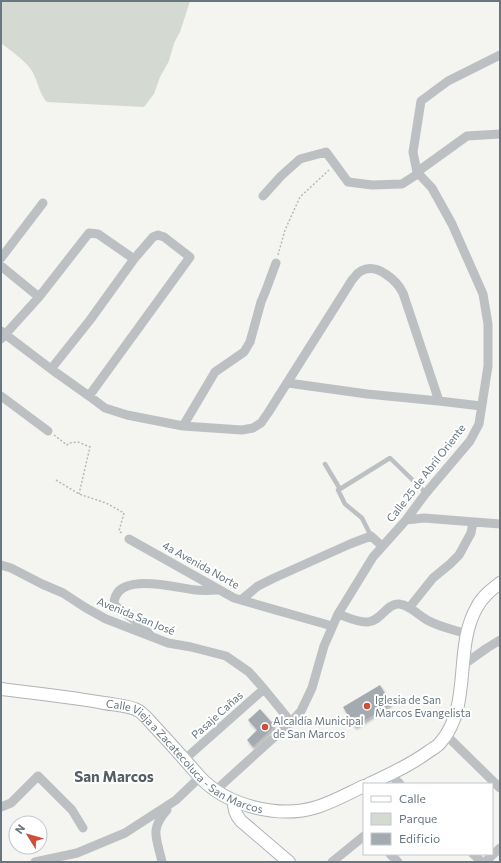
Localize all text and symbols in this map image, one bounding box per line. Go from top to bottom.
street label: Calle 25 de Abril Oriente [383,421,468,524]
street label: 4a Avenida Norte [161,538,242,591]
street label: Avenida San José [95,594,177,638]
street label: Pasaje Cañas [188,688,245,741]
place label: Iglesia de San Marcos Evangelista [375,693,471,719]
street label: Calle Vieja a Zacatecoluca - San Marcos [100,697,270,815]
marker: Iglesia de San Marcos Evangelista [362,701,372,711]
place label: Alcaldía Municipal de San Marcos [273,714,364,740]
marker: Alcaldía Municipal de San Marcos [260,722,270,732]
district label: San Marcos [74,768,154,786]
legend [363,783,493,855]
text: Calle [399,791,426,805]
text: Parque [399,811,437,825]
north arrow [8,815,48,855]
text: N [12,821,27,836]
text: Edificio [399,831,440,845]

